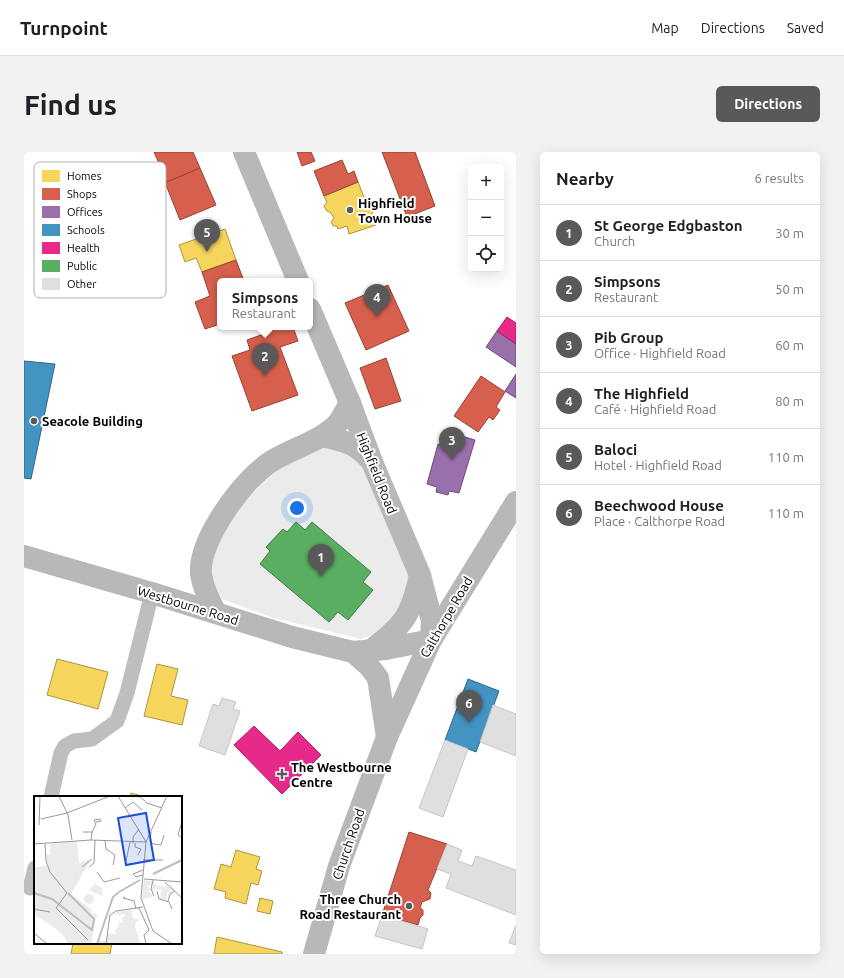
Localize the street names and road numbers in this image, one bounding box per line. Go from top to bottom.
street label: Highfield Road [354,430,400,516]
street label: Calthorpe Road [417,574,475,660]
street label: Westbourne Road [136,583,240,627]
street label: Church Road [329,807,367,881]

